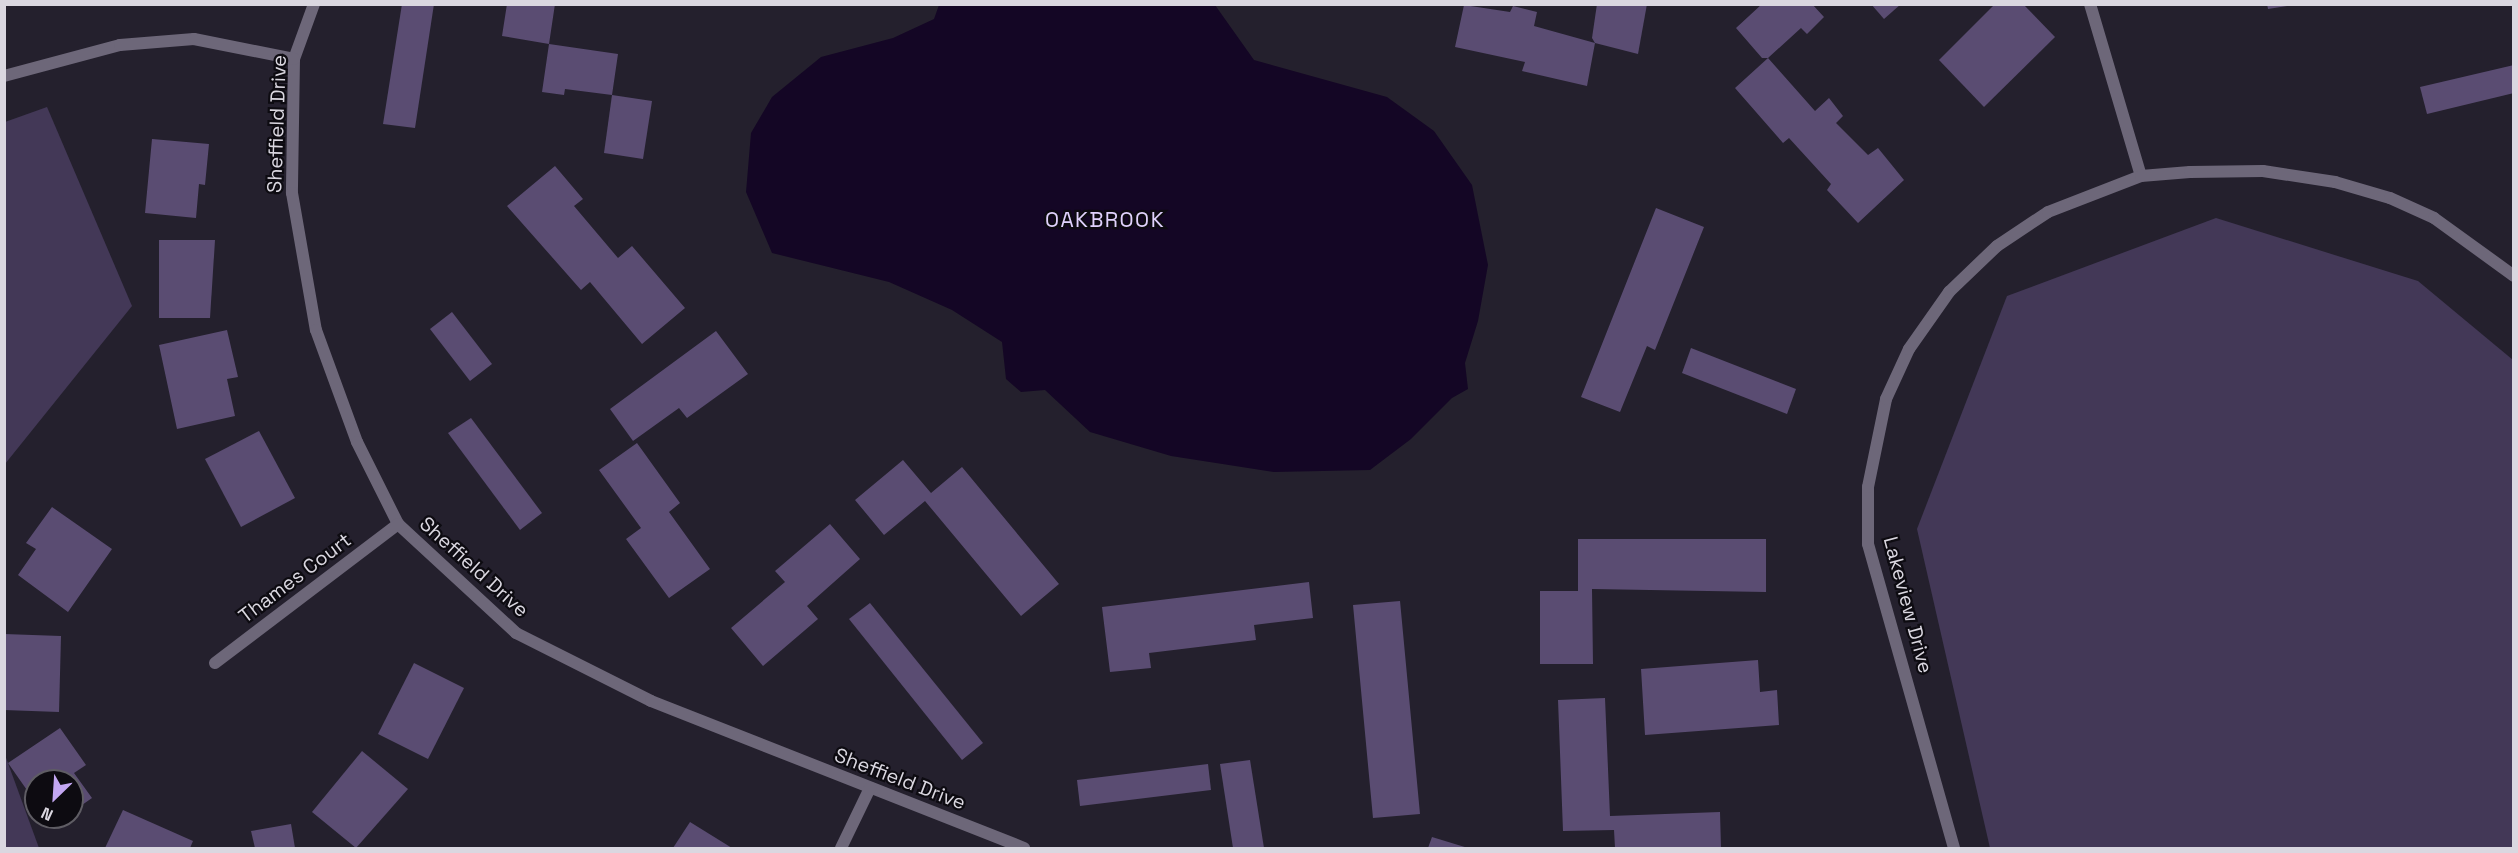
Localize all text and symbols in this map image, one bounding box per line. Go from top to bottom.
street label: Sheffield Drive [263,54,291,194]
district label: OAKBROOK [1045,207,1165,233]
street label: Sheffield Drive [415,512,533,622]
street label: Thames Court [234,528,356,628]
street label: Lakeview Drive [1878,534,1938,676]
street label: Sheffield Drive [831,743,969,815]
north arrow [24,769,84,829]
text: N [38,802,56,826]

